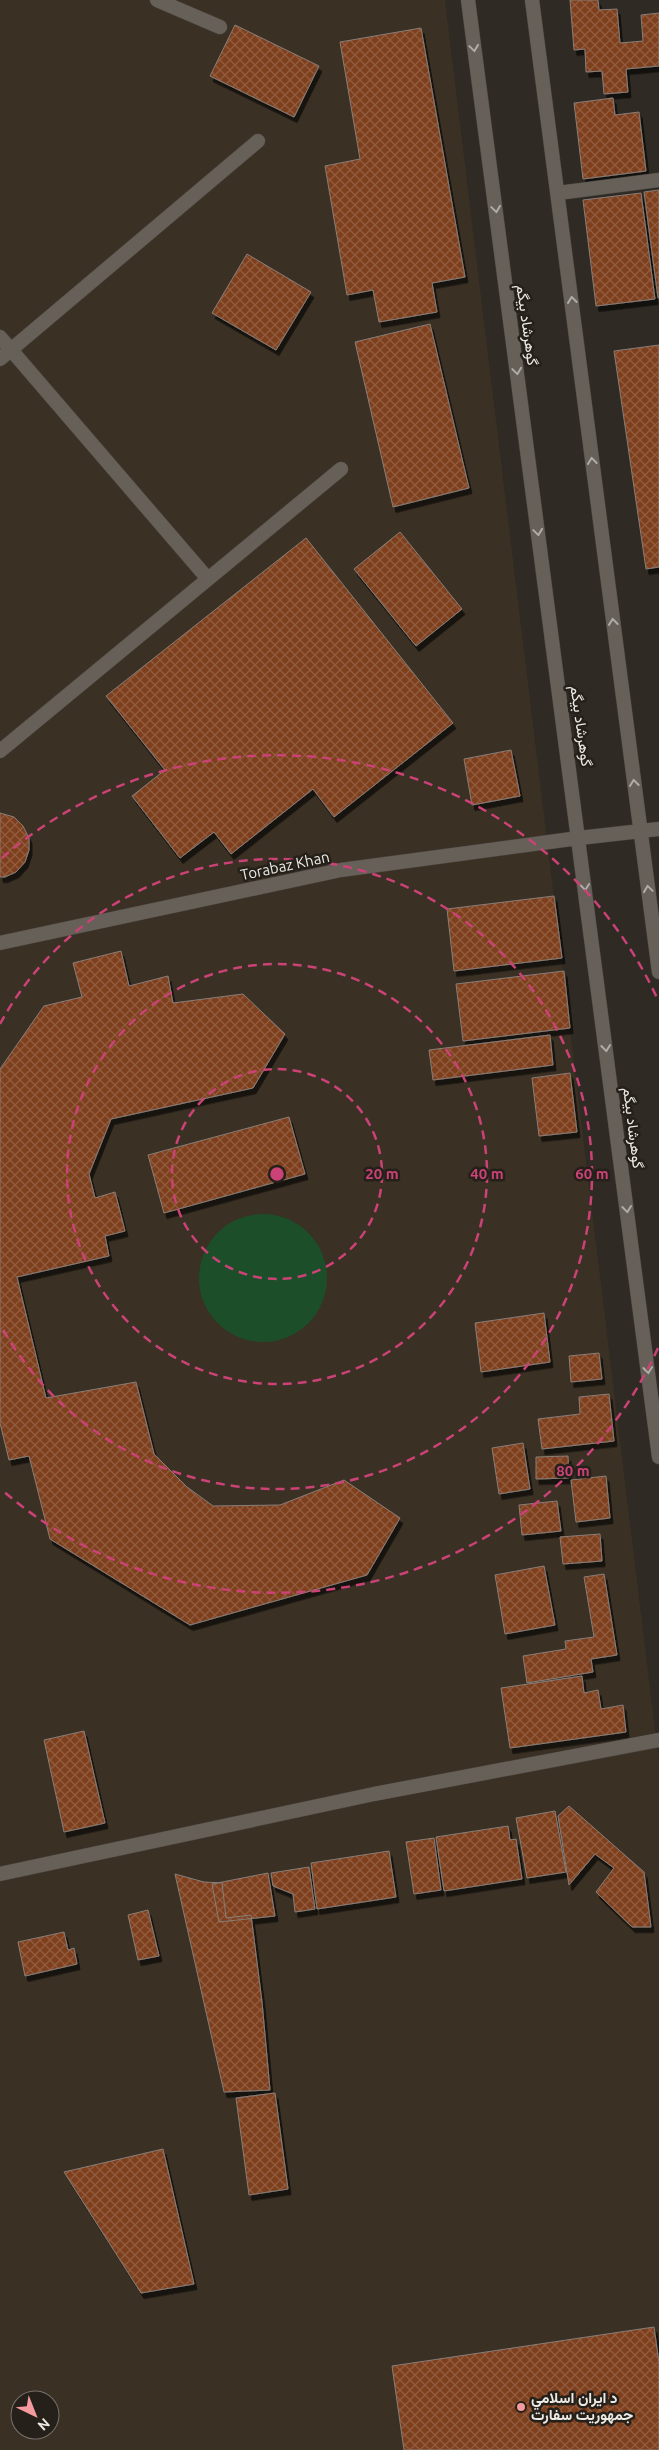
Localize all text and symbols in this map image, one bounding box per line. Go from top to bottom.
one-way arrow [468,45,479,53]
one-way arrow [490,206,501,214]
street label: گوهرشاد بیگم [511,283,542,367]
one-way arrow [567,295,578,303]
one-way arrow [511,367,522,375]
one-way arrow [588,456,598,465]
one-way arrow [533,527,543,536]
one-way arrow [608,618,619,626]
street label: گوهرشاد بیگم [565,684,596,768]
one-way arrow [629,779,640,787]
street label: Torabaz Khan [239,848,331,883]
one-way arrow [579,883,590,891]
one-way arrow [643,885,654,893]
one-way arrow [600,1044,611,1052]
street label: گوهرشاد بیگم [618,1086,647,1170]
centre of rings [268,1165,286,1183]
text: 20 m [365,1165,399,1182]
text: 40 m [470,1165,504,1182]
text: 60 m [575,1165,609,1182]
one-way arrow [621,1205,632,1213]
one-way arrow [642,1367,653,1375]
text: 80 m [556,1462,590,1479]
place label: د ایران اسلامي جمهوریت سفارت [531,2389,633,2424]
north arrow [10,2390,60,2440]
marker: د ایران اسلامي جمهوریت سفارت [515,2401,527,2413]
text: N [35,2415,53,2434]

